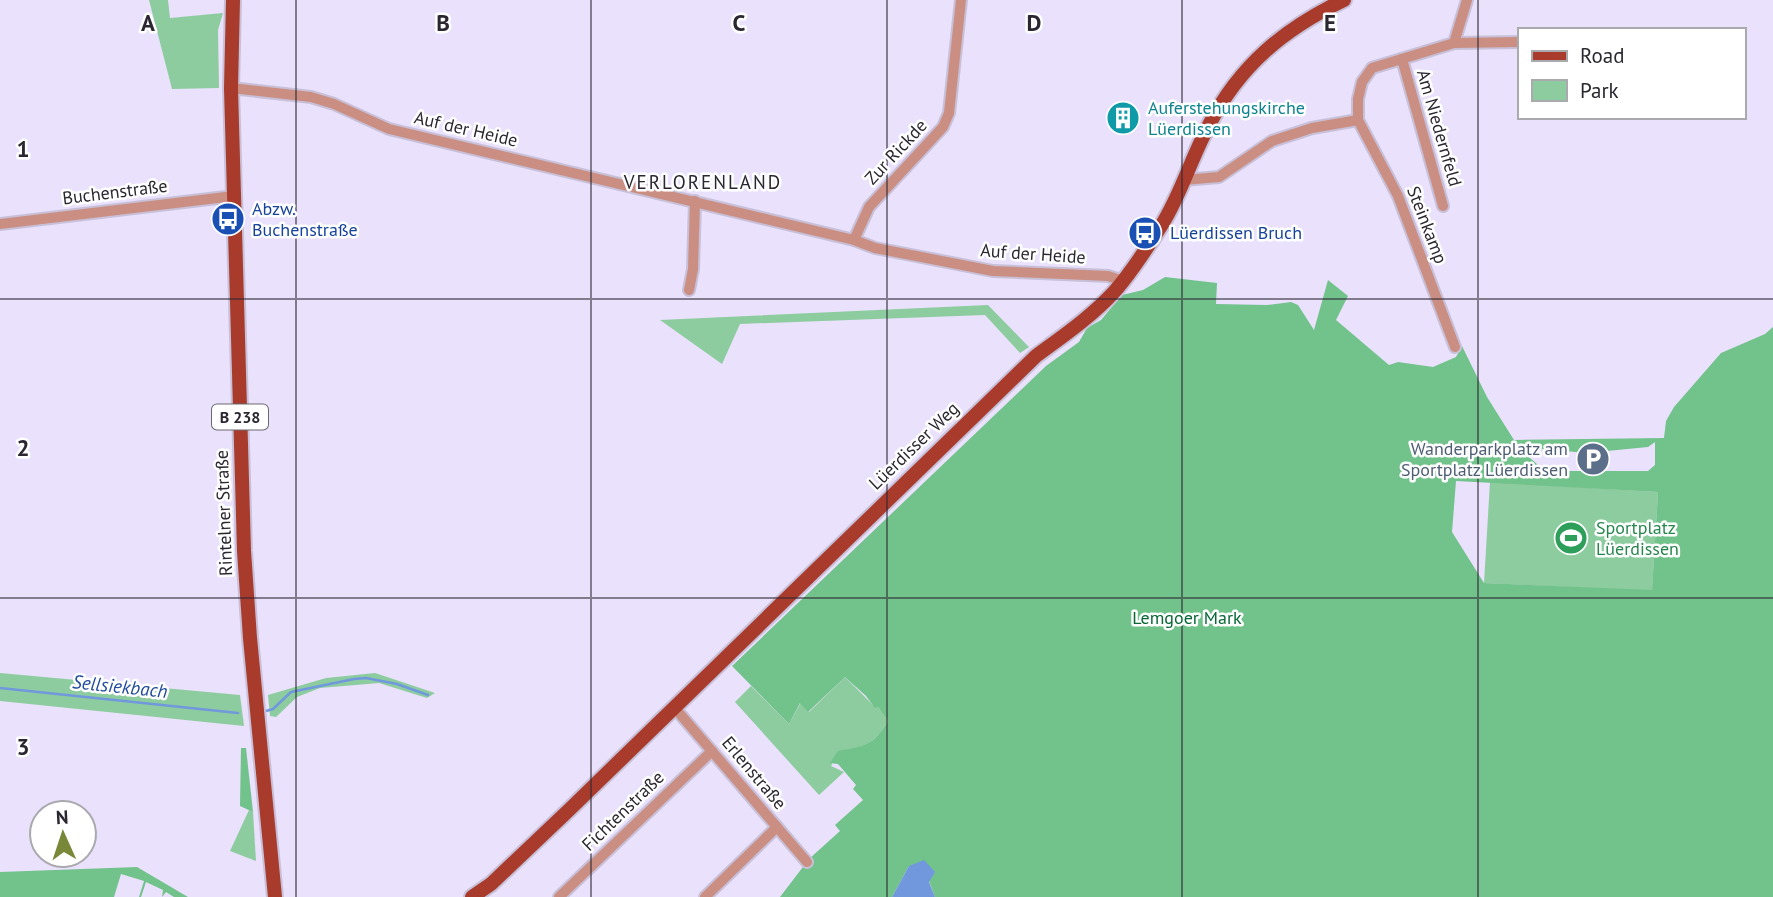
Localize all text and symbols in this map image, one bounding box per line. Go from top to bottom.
text: A [141,8,155,37]
text: B [436,8,450,37]
text: C [733,8,746,37]
text: D [1027,8,1041,37]
text: E [1324,8,1336,37]
legend [1518,28,1745,119]
text: Road [1580,42,1624,69]
street label: Am Niedernfeld [1412,67,1467,189]
text: Park [1580,77,1619,104]
place label: Auferstehungskirche Lüerdissen [1148,96,1305,140]
building icon: Auferstehungskirche Lüerdissen [1104,99,1142,137]
street label: Auf der Heide [412,105,520,152]
street label: Zur Rickde [860,114,932,189]
text: 1 [16,134,30,163]
district label: VERLORENLAND [623,170,782,194]
street label: Buchenstraße [61,174,169,209]
street label: Steinkamp [1402,183,1453,267]
place label: Abzw. Buchenstraße [252,197,358,241]
bus stop icon: Abzw. Buchenstraße [209,200,247,238]
bus stop icon: Lüerdissen Bruch [1126,214,1164,252]
place label: Lüerdissen Bruch [1170,221,1302,244]
street label: Auf der Heide [980,238,1086,269]
street label: Lüerdisser Weg [864,397,964,494]
road number: B 238 [212,404,268,430]
text: 2 [16,433,30,462]
place label: Wanderparkplatz am Sportplatz Lüerdissen [1401,437,1568,481]
parking icon: Wanderparkplatz am Sportplatz Lüerdissen [1574,440,1612,478]
street label: Rintelner Straße [210,450,237,576]
place label: Sportplatz Lüerdissen [1596,516,1679,560]
sports icon: Sportplatz Lüerdissen [1552,519,1590,557]
park label: Lemgoer Mark [1132,606,1242,629]
water label: Sellsiekbach [71,669,169,703]
street label: Erlenstraße [717,731,792,814]
text: 3 [16,732,30,761]
street label: Fichtenstraße [577,766,669,856]
north arrow [28,799,98,869]
text: N [55,805,69,829]

